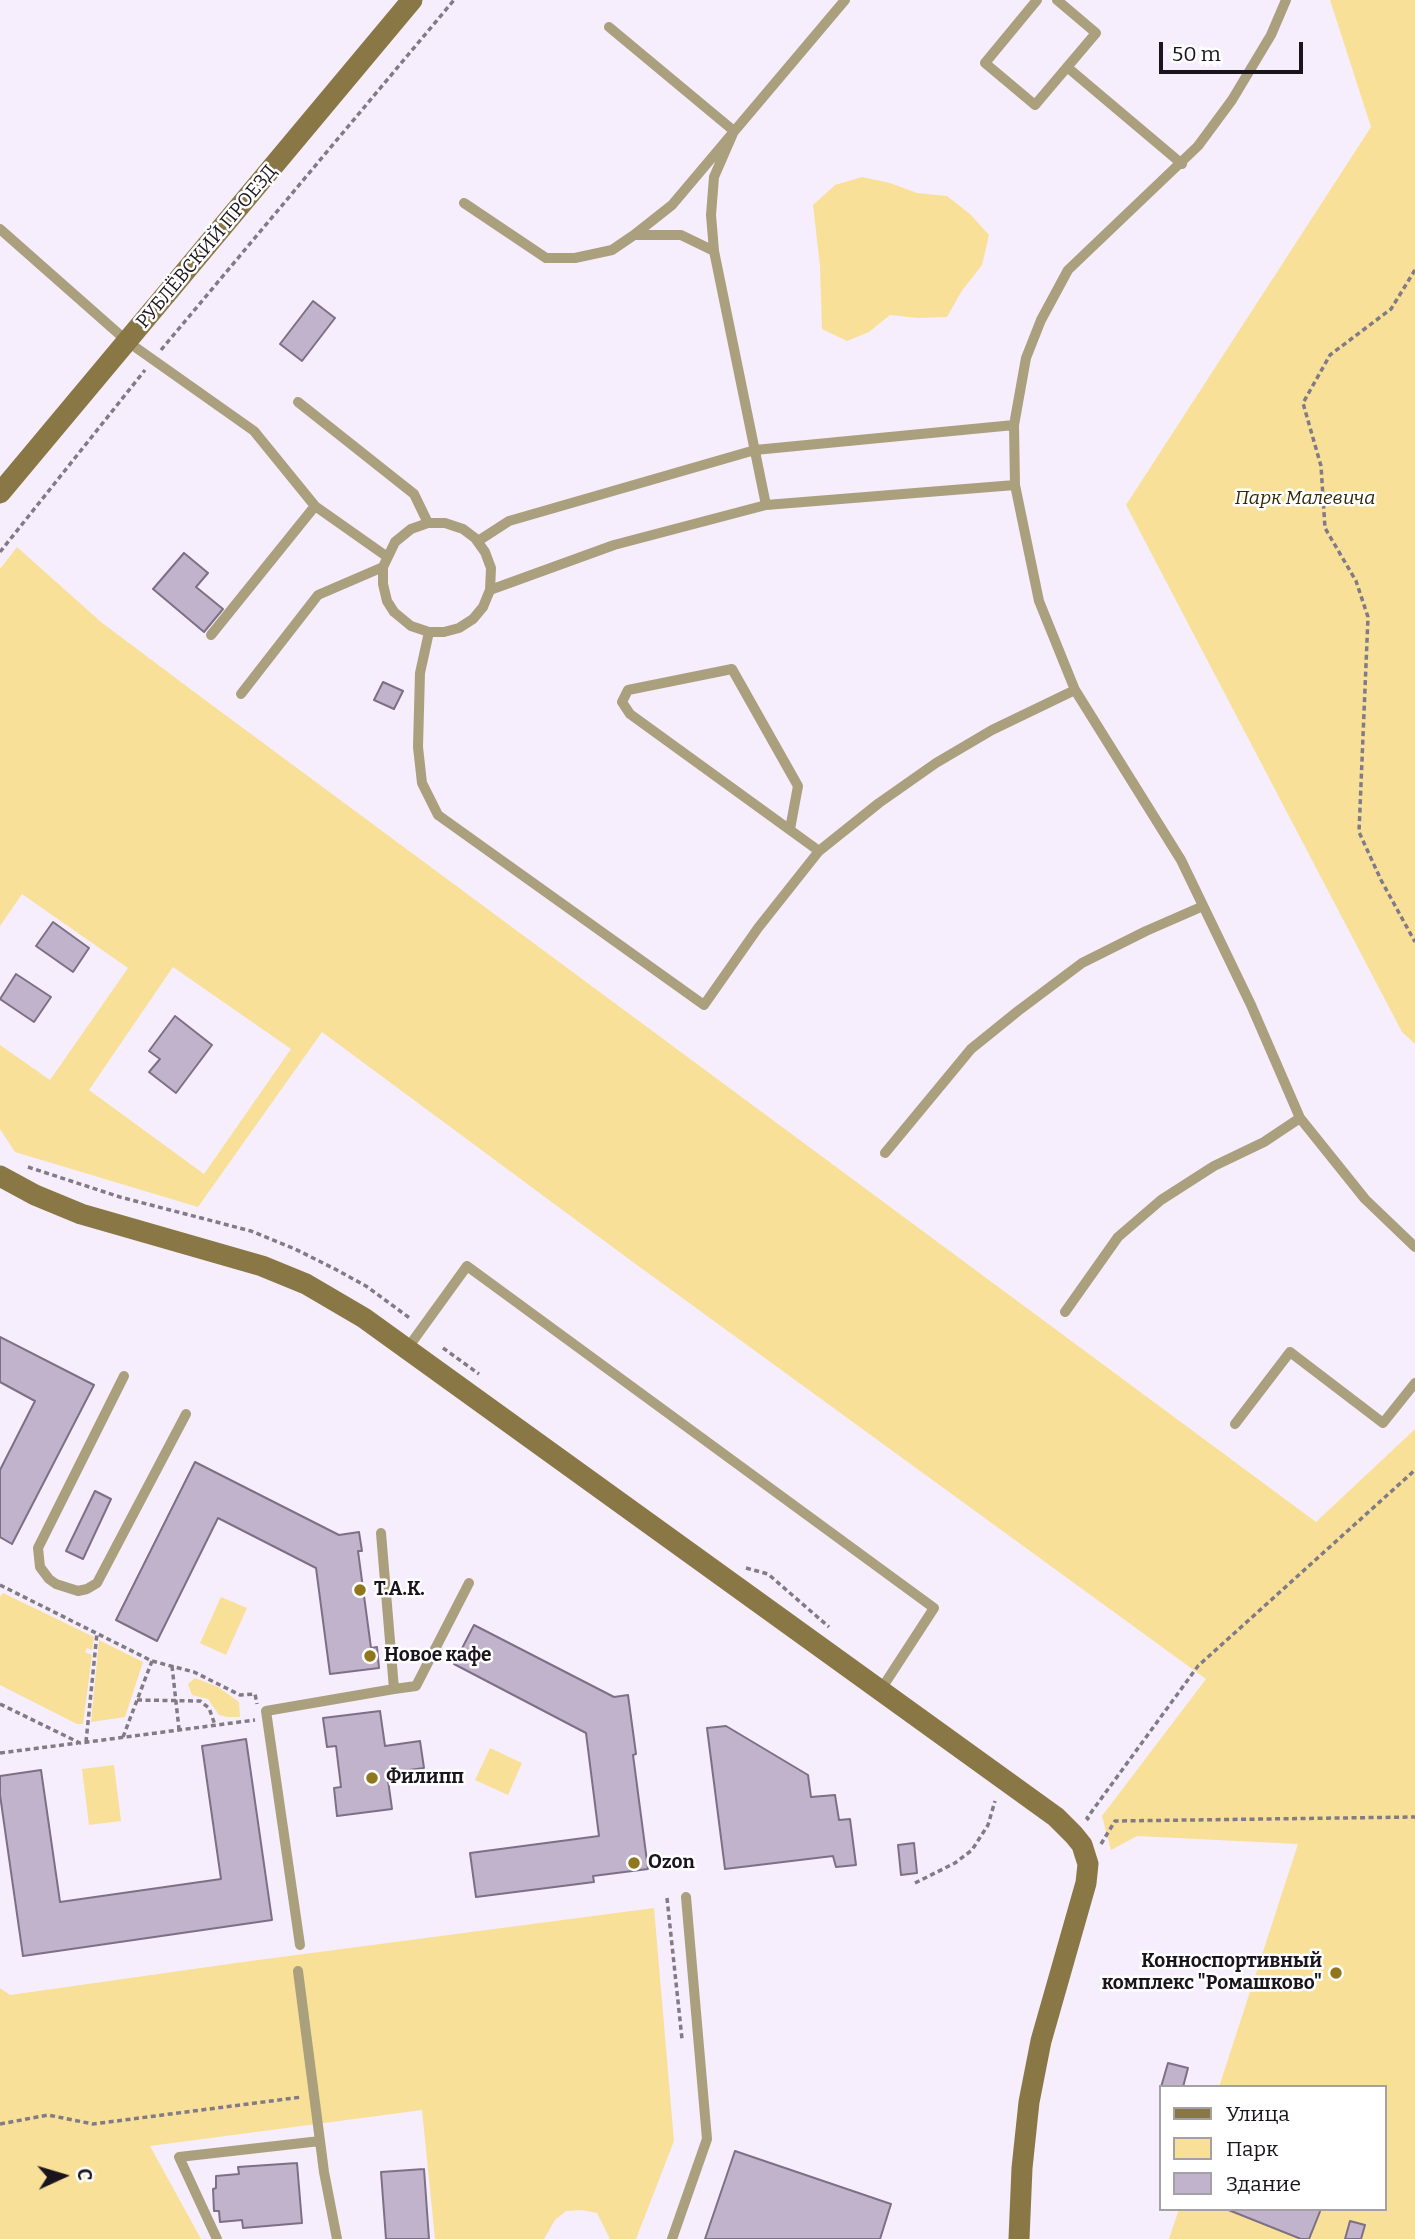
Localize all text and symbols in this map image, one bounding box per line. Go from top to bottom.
scale bar [1163,28,1306,72]
text: 50 m [1172,41,1221,67]
street label: РУБЛЁВСКИЙ ПРОЕЗД [132,161,282,333]
park label: Парк Малевича [1235,488,1375,510]
place label: Т.А.К. [374,1579,425,1601]
marker: Т.А.К. [352,1582,368,1598]
place label: Новое кафе [384,1645,492,1667]
marker: Новое кафе [362,1648,378,1664]
place label: Филипп [386,1767,464,1789]
marker: Филипп [364,1770,380,1786]
place label: Ozon [648,1852,695,1874]
marker: Ozon [626,1855,642,1871]
place label: Конноспортивный комплекс "Ромашково" [1102,1951,1322,1995]
marker: Конноспортивный комплекс "Ромашково" [1328,1965,1344,1981]
legend [1160,2085,1387,2211]
text: Улица [1226,2101,1290,2127]
text: Парк [1226,2136,1278,2162]
north arrow [28,2141,98,2211]
text: С [73,2168,96,2181]
text: Здание [1226,2171,1301,2197]

